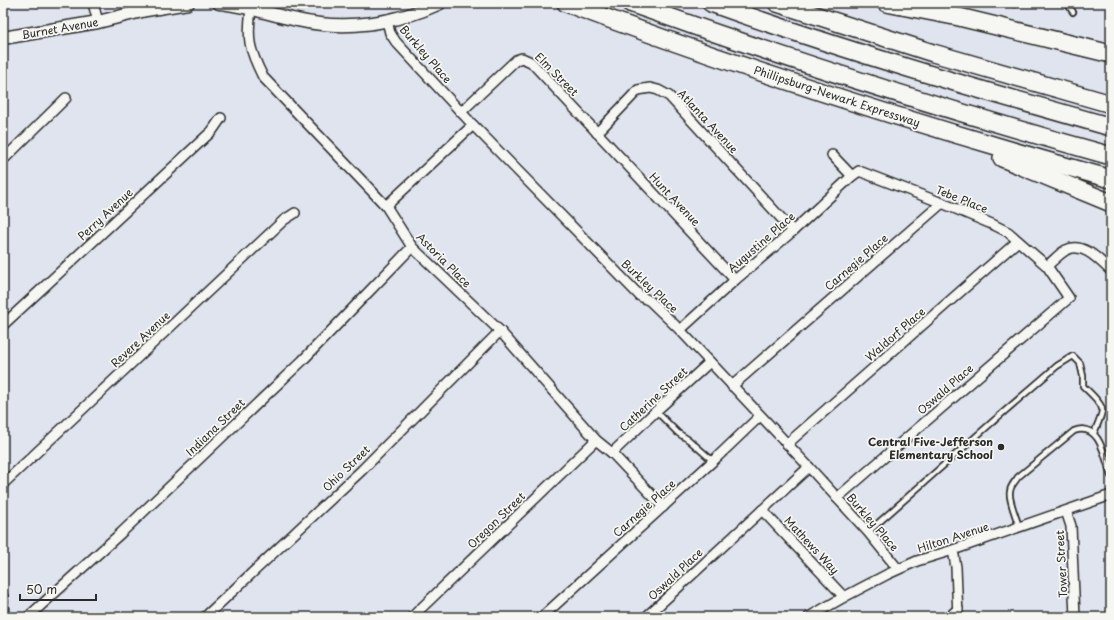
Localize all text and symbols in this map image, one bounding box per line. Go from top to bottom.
street label: Burnet Avenue [20,13,100,43]
street label: Burkley Place [396,21,456,87]
street label: Elm Street [531,48,583,100]
street label: Phillipsburg-Newark Expressway [752,61,922,131]
street label: Atlanta Avenue [674,85,743,157]
street label: Hunt Avenue [646,168,704,230]
street label: Tebe Place [934,181,991,217]
street label: Perry Avenue [74,184,136,244]
street label: Augustine Place [723,208,799,276]
street label: Astoria Place [413,229,475,291]
street label: Carnegie Place [821,230,892,294]
street label: Burkley Place [618,255,682,317]
street label: Waldorf Place [861,303,929,365]
street label: Revere Avenue [107,307,174,371]
street label: Oswald Place [913,360,977,418]
street label: Catherine Street [615,362,691,435]
street label: Indiana Street [181,394,249,460]
place label: Central Five-Jefferson Elementary School [868,433,993,463]
street label: Ohio Street [318,441,374,495]
marker: Central Five-Jefferson Elementary School [996,442,1006,452]
street label: Carnegie Place [609,475,679,541]
street label: Oregon Street [463,488,529,552]
street label: Burkley Place [843,489,903,555]
street label: Mathews Way [781,512,843,578]
street label: Hilton Avenue [915,517,991,557]
street label: Tower Street [1051,529,1071,598]
street label: Oswald Place [644,544,706,604]
scale bar [20,576,96,602]
text: 50 m [26,580,57,598]

